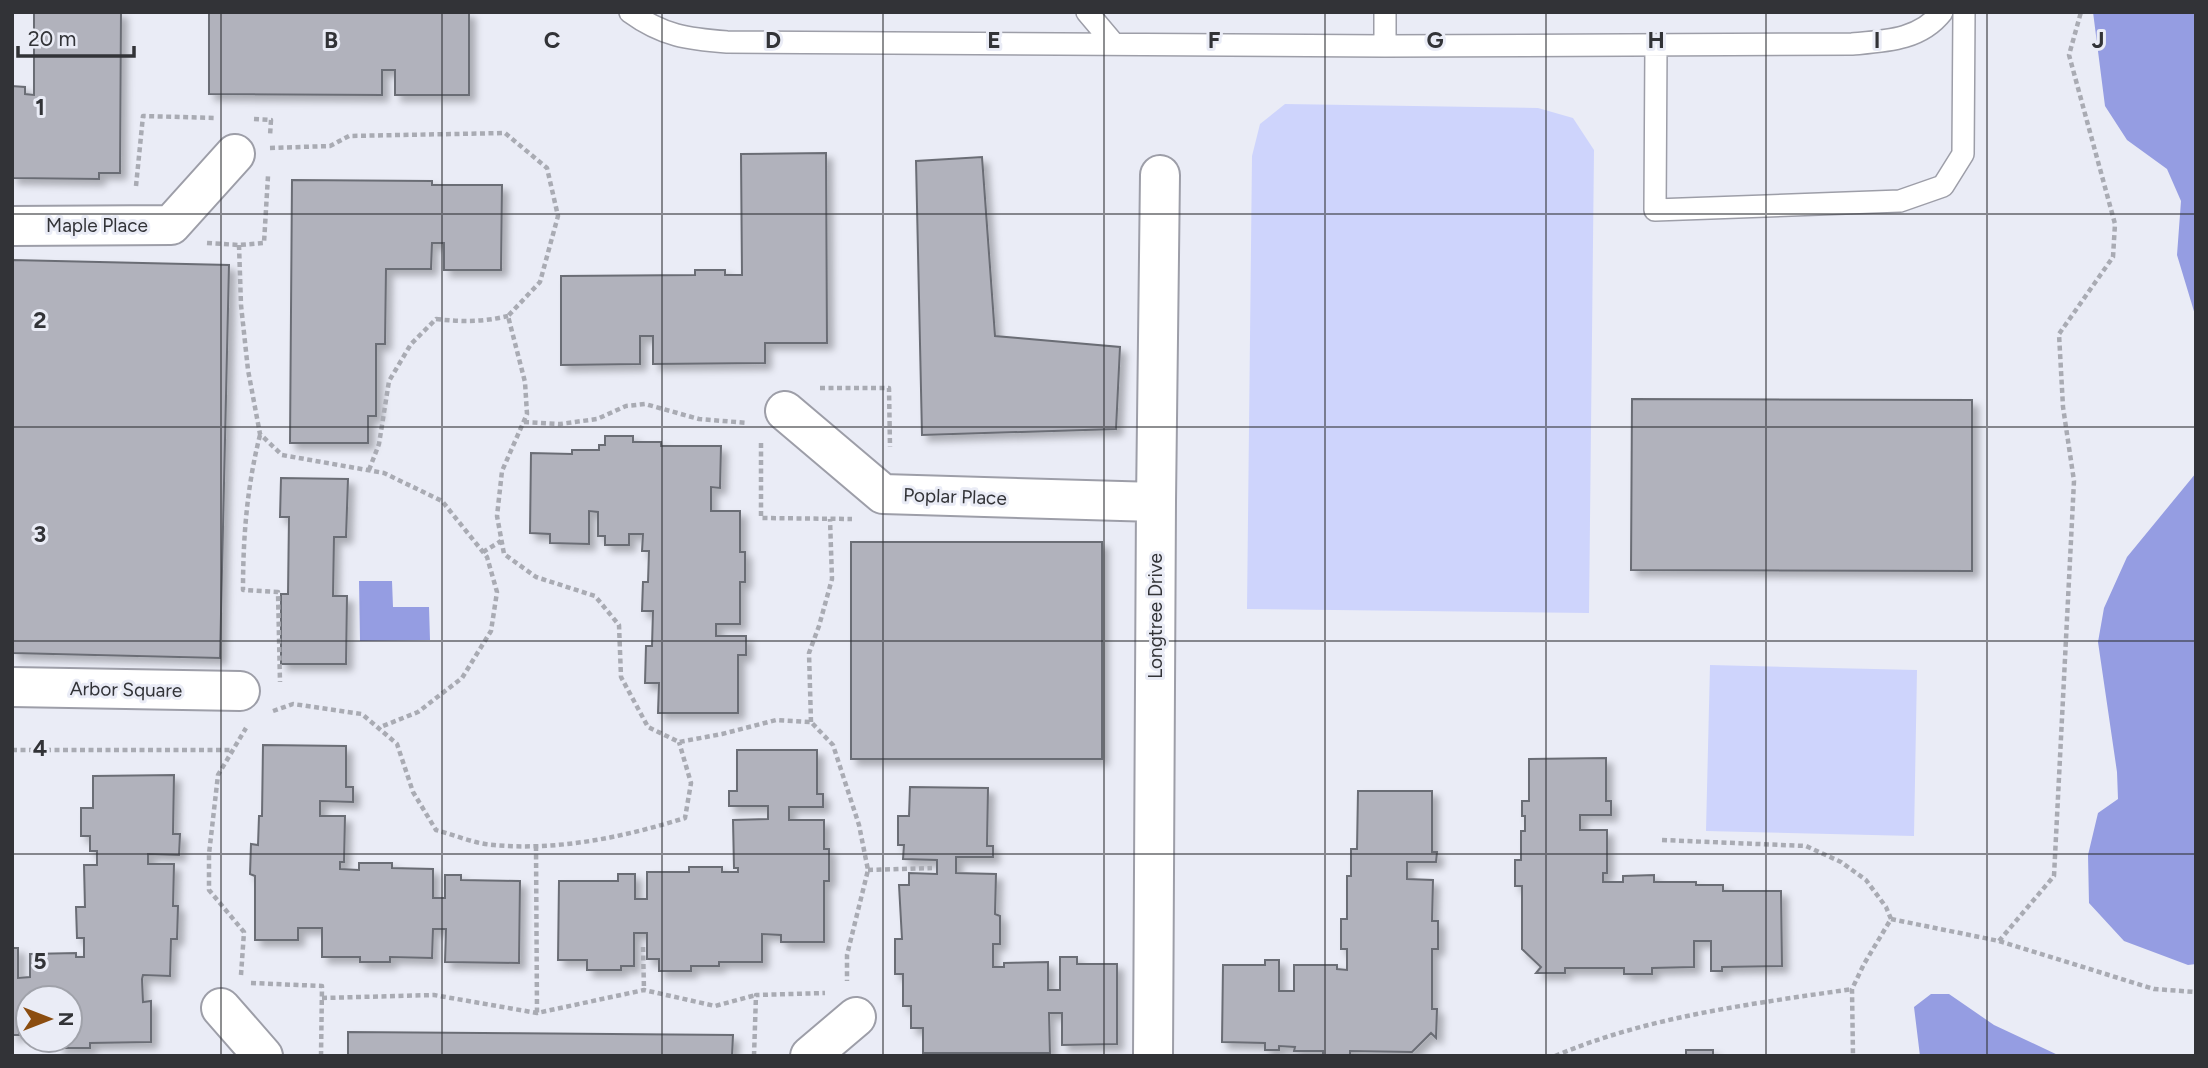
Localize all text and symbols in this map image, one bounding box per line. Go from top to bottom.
scale bar [18,14,133,58]
text: 20 m [28,26,76,51]
text: B [324,26,338,54]
text: C [544,26,561,54]
text: D [765,26,781,54]
text: E [987,26,1001,54]
text: F [1208,26,1221,54]
text: G [1426,26,1444,54]
text: H [1647,26,1665,54]
text: I [1874,26,1880,54]
text: J [2092,26,2104,54]
text: 1 [35,93,45,121]
street label: Maple Place [46,214,148,237]
text: 2 [33,306,47,334]
street label: Poplar Place [903,483,1007,510]
text: 3 [34,520,46,548]
street label: Longtree Drive [1144,553,1167,679]
street label: Arbor Square [70,677,182,702]
text: 4 [33,734,47,762]
text: 5 [33,947,47,975]
north arrow [14,984,84,1054]
text: N [54,1012,77,1026]

